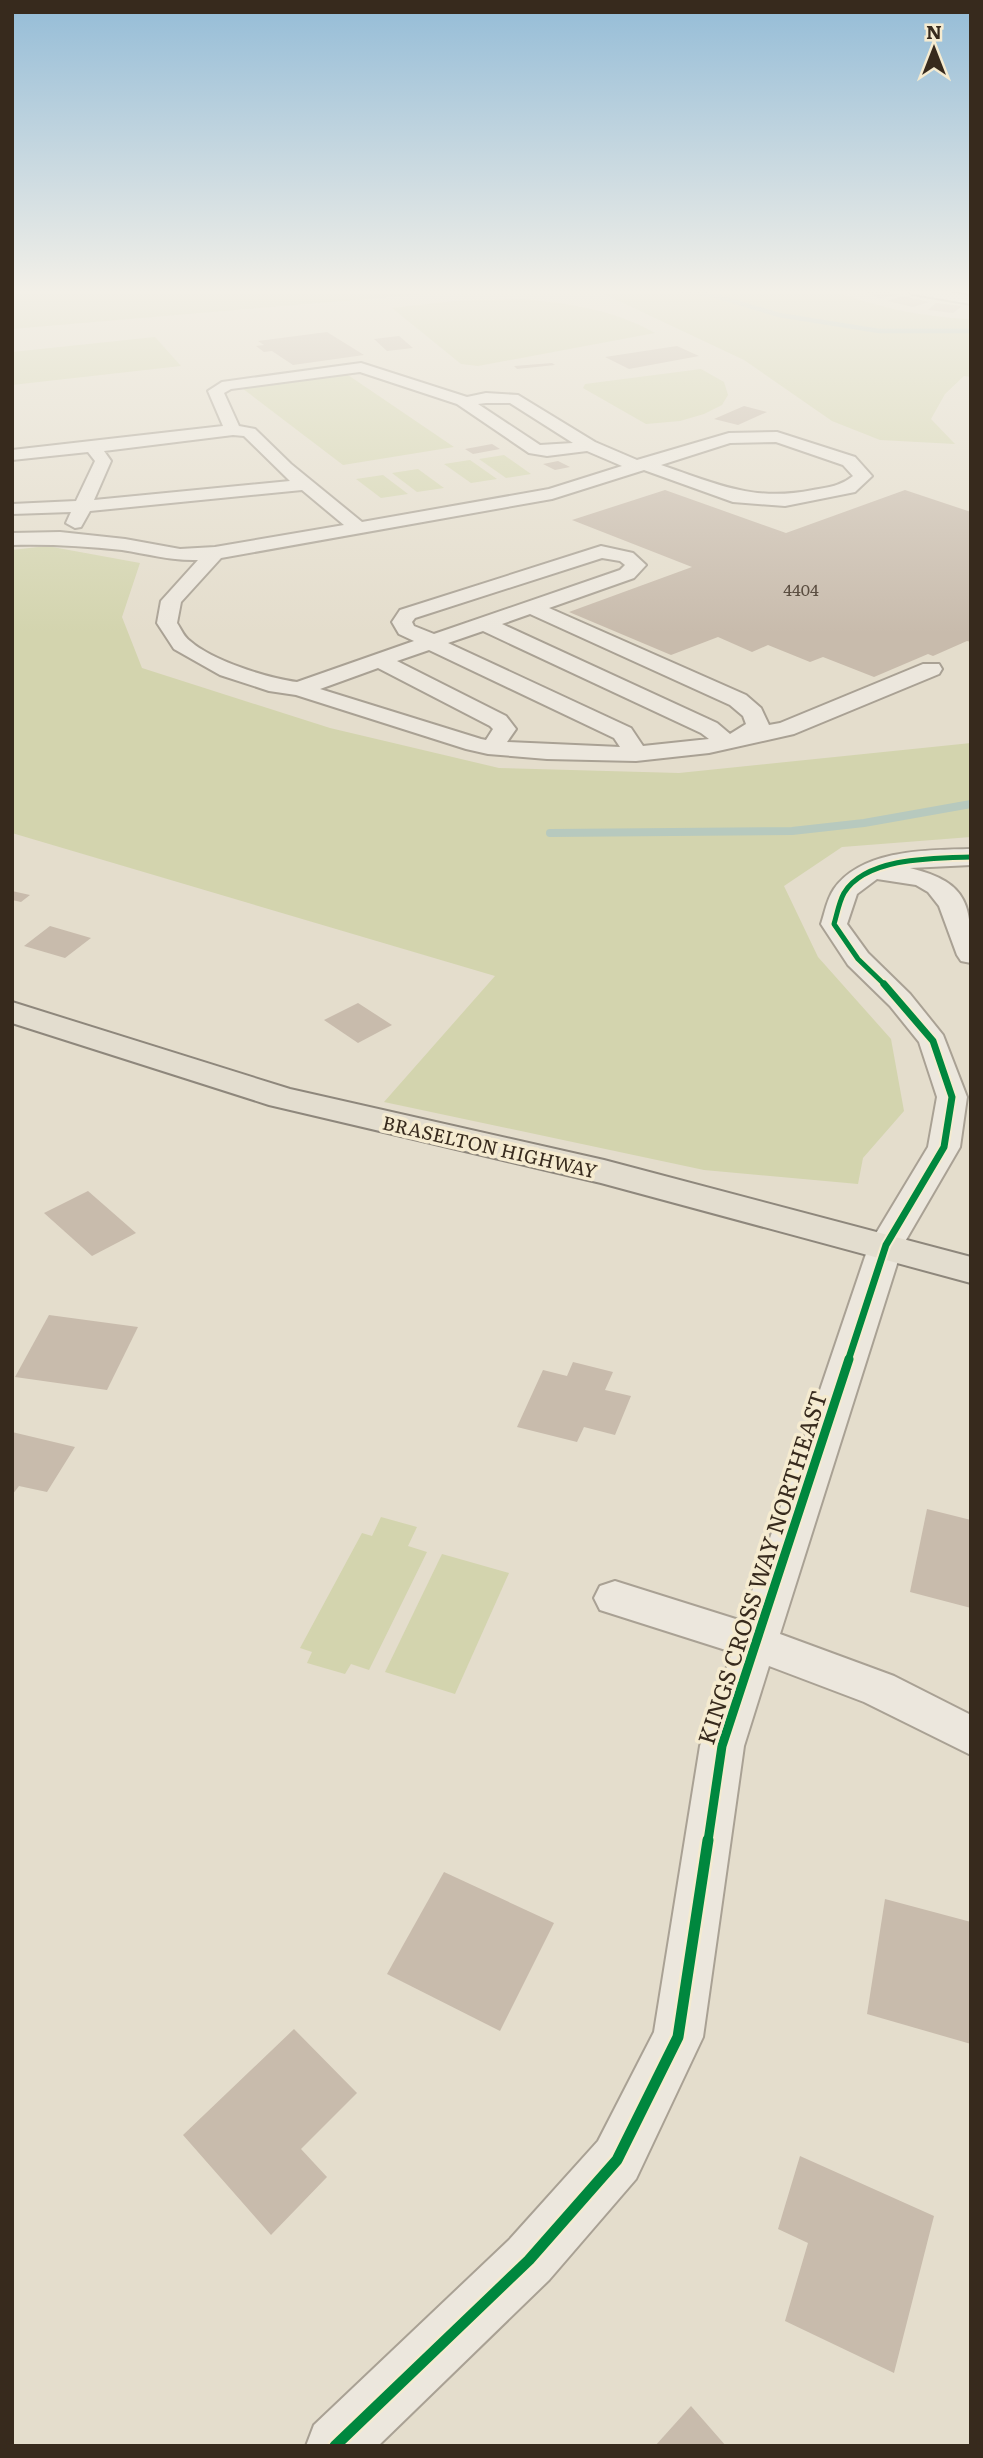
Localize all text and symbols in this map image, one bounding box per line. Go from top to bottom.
north arrow [899,14,969,84]
text: N [926,17,942,45]
house number: 4404 [783,577,819,601]
street label: BRASELTON HIGHWAY [380,1108,600,1184]
street label: KINGS CROSS WAY NORTHEAST [688,1386,834,1748]

